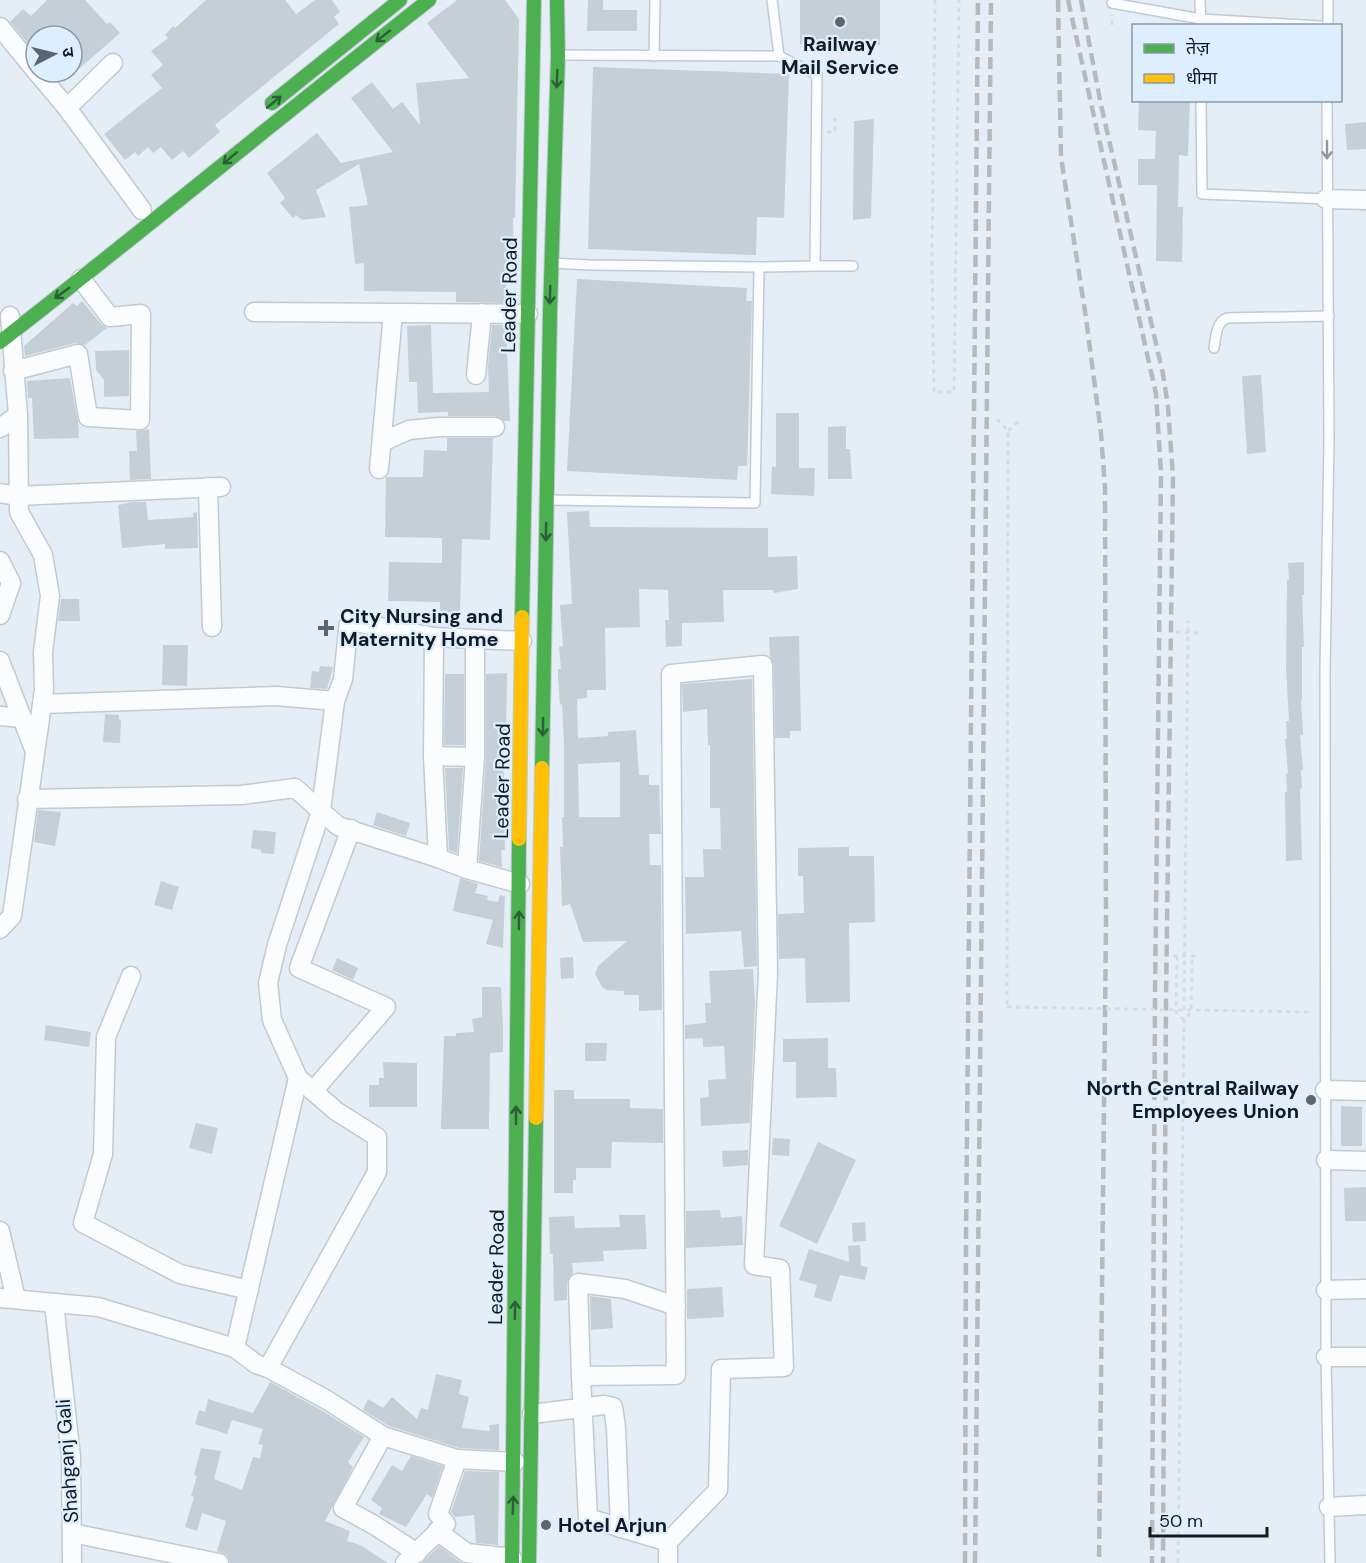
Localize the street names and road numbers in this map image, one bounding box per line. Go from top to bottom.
street label: Leader Road [495,237,523,353]
street label: Leader Road [488,723,516,839]
street label: Leader Road [482,1209,510,1325]
street label: Shahganj Gali [50,1398,84,1524]

